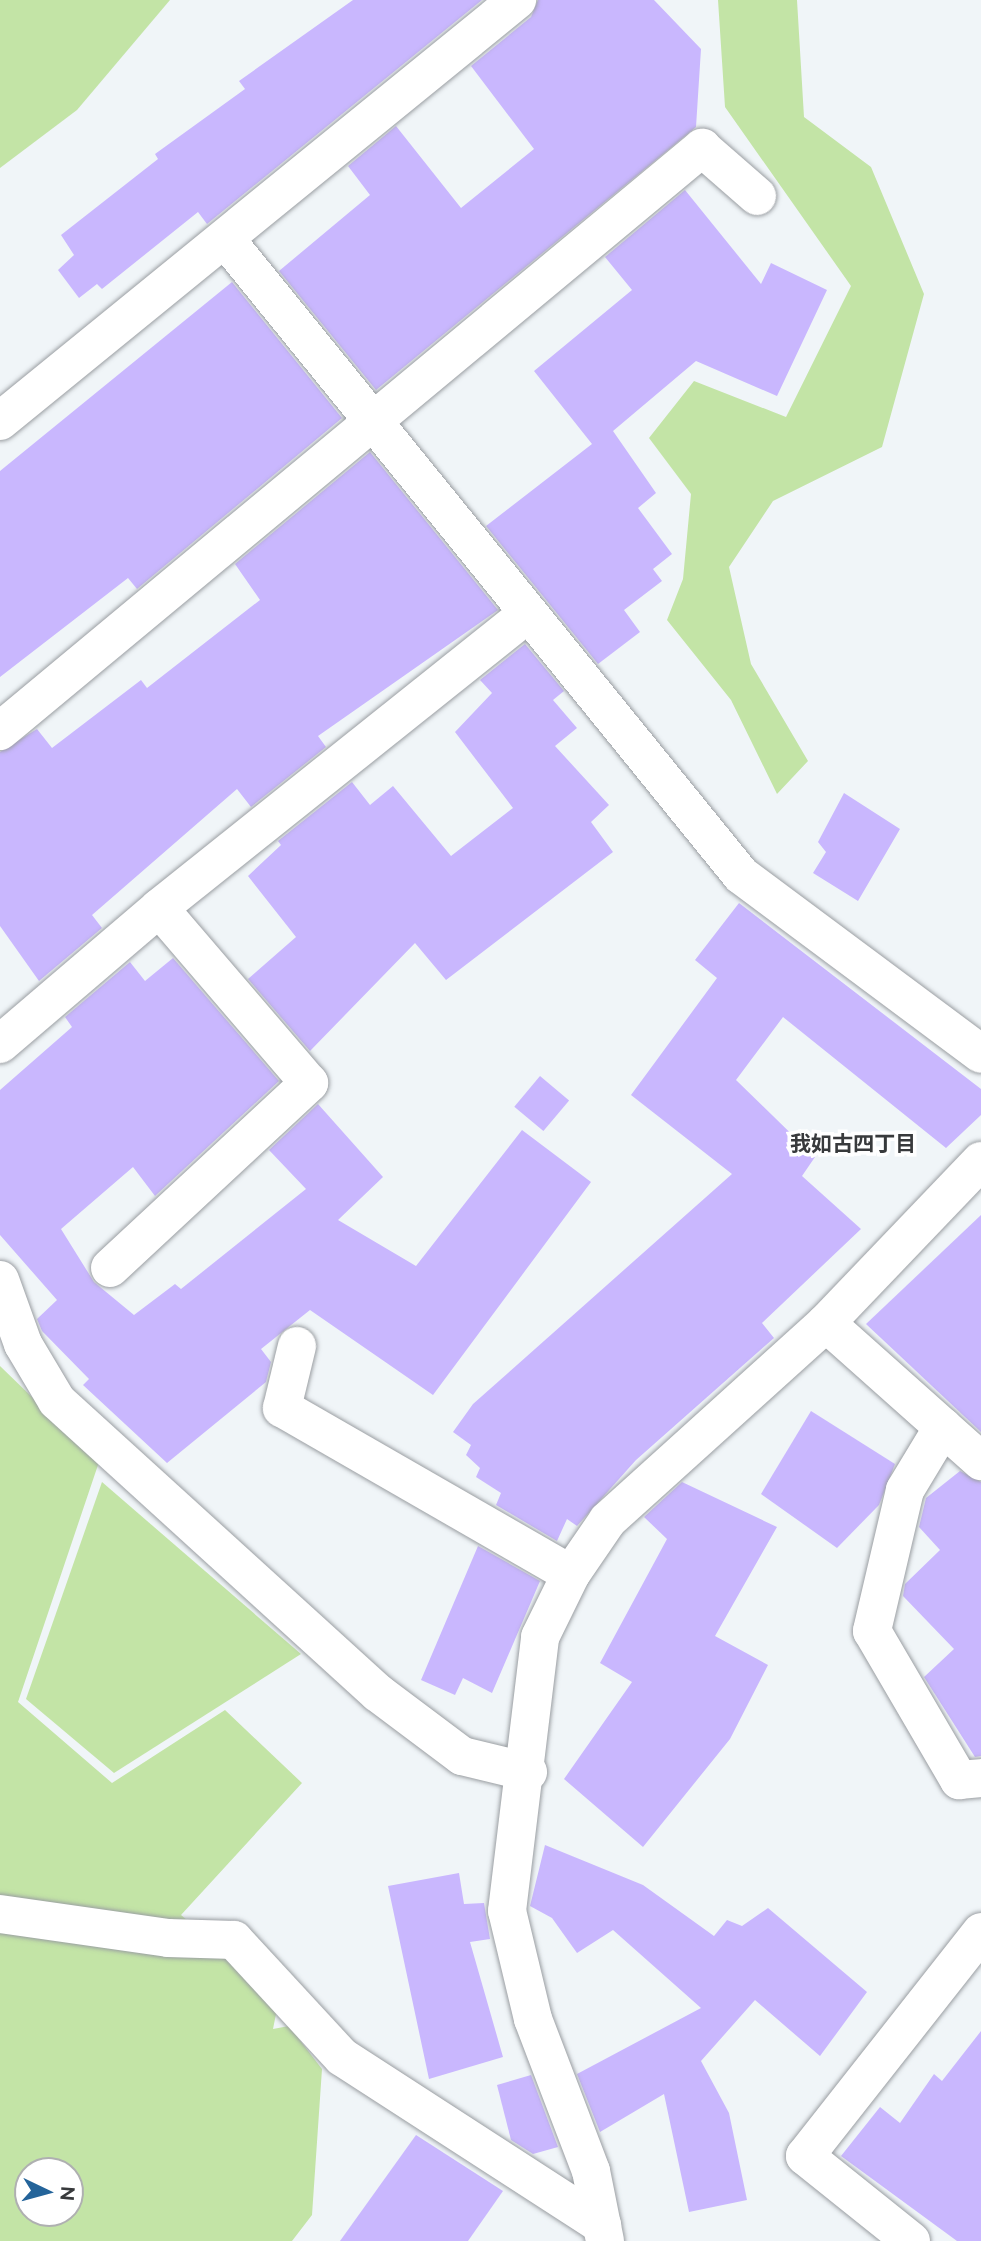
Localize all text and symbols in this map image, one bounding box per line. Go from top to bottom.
district label: 我如古四丁目 [790,1131,916,1157]
north arrow [14,2157,84,2227]
text: N [56,2185,80,2202]

